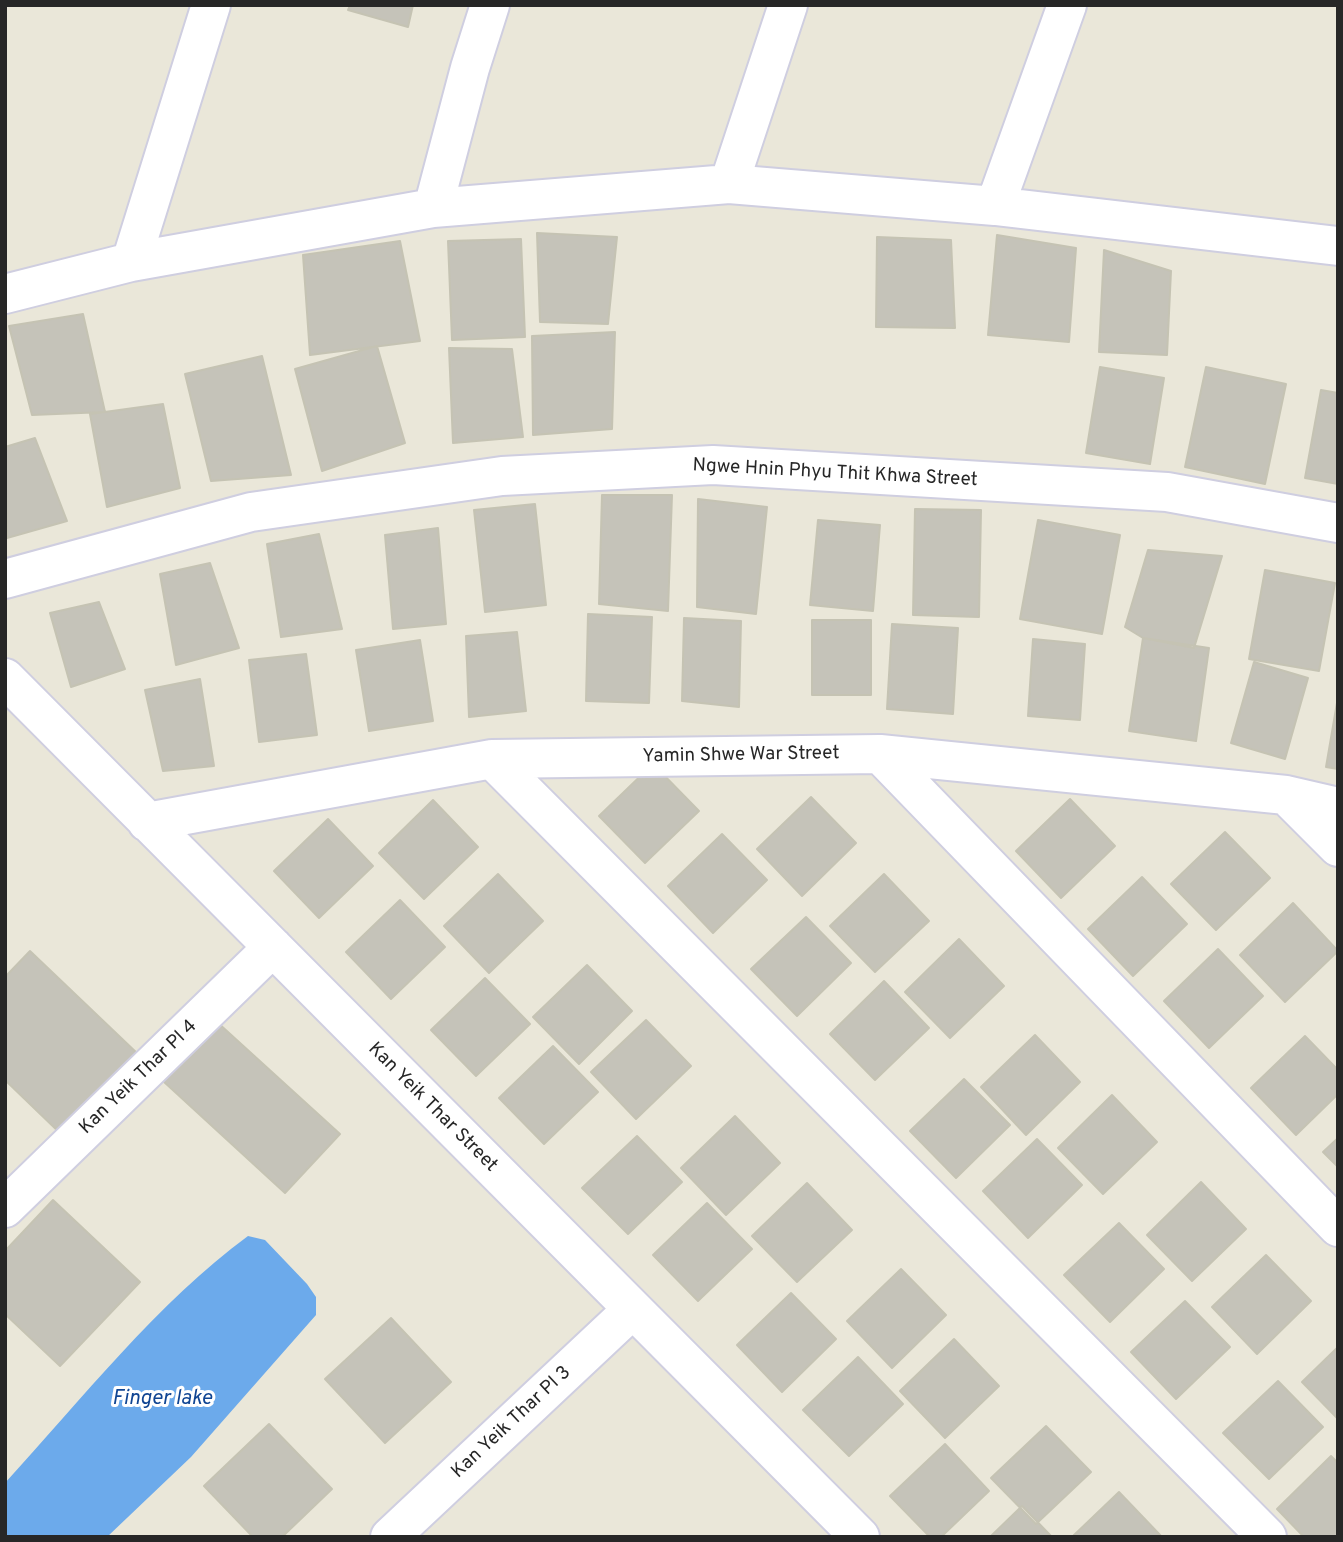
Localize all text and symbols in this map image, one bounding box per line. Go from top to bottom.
street label: Ngwe Hnin Phyu Thit Khwa Street [692,455,978,493]
street label: Yamin Shwe War Street [642,743,840,769]
street label: Kan Yeik Thar Pl 4 [75,1016,203,1140]
street label: Kan Yeik Thar Street [362,1038,502,1178]
street label: Kan Yeik Thar Pl 3 [448,1362,576,1484]
water label: Finger lake [112,1387,212,1413]

